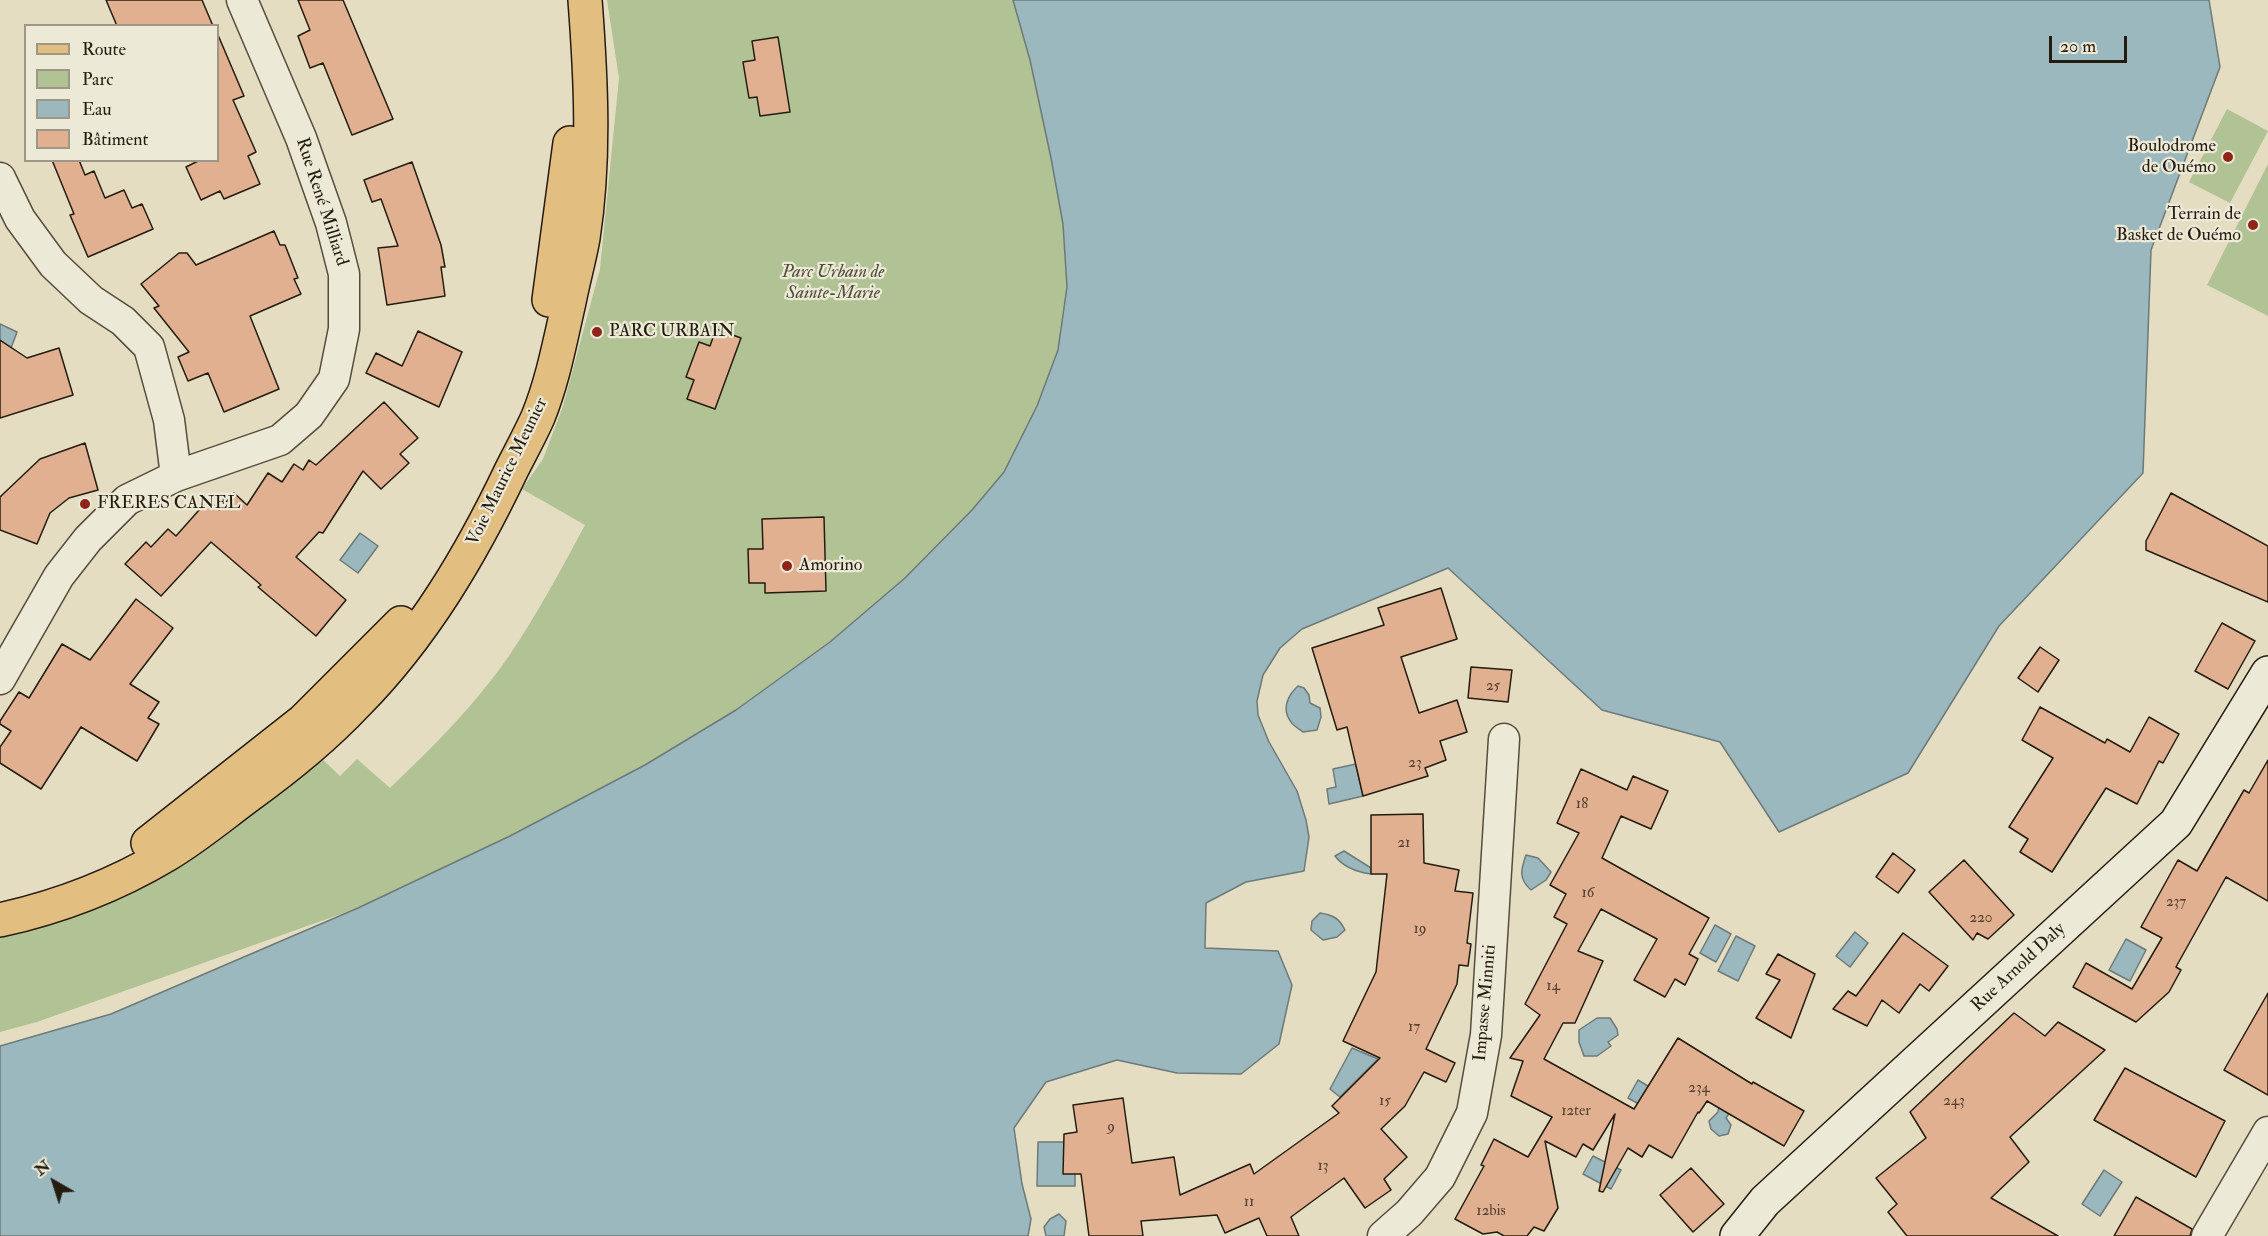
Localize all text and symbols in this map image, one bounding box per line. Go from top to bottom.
legend [24,24,219,162]
scale bar [2052,24,2130,62]
text: 20 m [2060,35,2096,58]
text: Route [82,38,126,61]
text: Parc [82,68,113,91]
text: Eau [82,98,112,121]
text: Bâtiment [82,128,148,151]
street label: Rue René Milliard [290,135,352,269]
place label: Boulodrome de Ouémo [2127,136,2216,178]
marker: Boulodrome de Ouémo [2221,150,2235,164]
place label: Terrain de Basket de Ouémo [2116,204,2241,246]
marker: Terrain de Basket de Ouémo [2246,218,2260,232]
park label: Parc Urbain de Sainte-Marie [782,262,884,304]
place label: PARC URBAIN [609,321,735,343]
marker: PARC URBAIN [590,325,604,339]
street label: Voie Maurice Meunier [463,394,553,550]
place label: FRERES CANEL [97,493,241,515]
marker: FRERES CANEL [78,497,92,511]
place label: Amorino [799,555,862,577]
marker: Amorino [780,559,794,573]
house number: 25 [1486,678,1500,696]
house number: 23 [1408,755,1422,773]
house number: 18 [1576,796,1588,814]
house number: 21 [1398,835,1410,853]
house number: 16 [1582,885,1594,903]
house number: 237 [2166,894,2186,912]
house number: 220 [1970,910,1992,928]
street label: Rue Arnold Daly [1967,919,2071,1017]
house number: 19 [1414,921,1426,939]
street label: Impasse Minniti [1470,944,1502,1062]
house number: 14 [1546,978,1560,996]
house number: 17 [1408,1019,1420,1037]
house number: 234 [1688,1080,1710,1098]
house number: 15 [1379,1093,1391,1111]
house number: 243 [1943,1093,1965,1111]
house number: 12ter [1561,1103,1591,1121]
house number: 9 [1107,1119,1115,1137]
north arrow [24,1152,84,1212]
text: N [31,1156,55,1180]
house number: 13 [1317,1158,1329,1176]
house number: 11 [1244,1194,1254,1212]
house number: 12bis [1476,1203,1506,1221]

